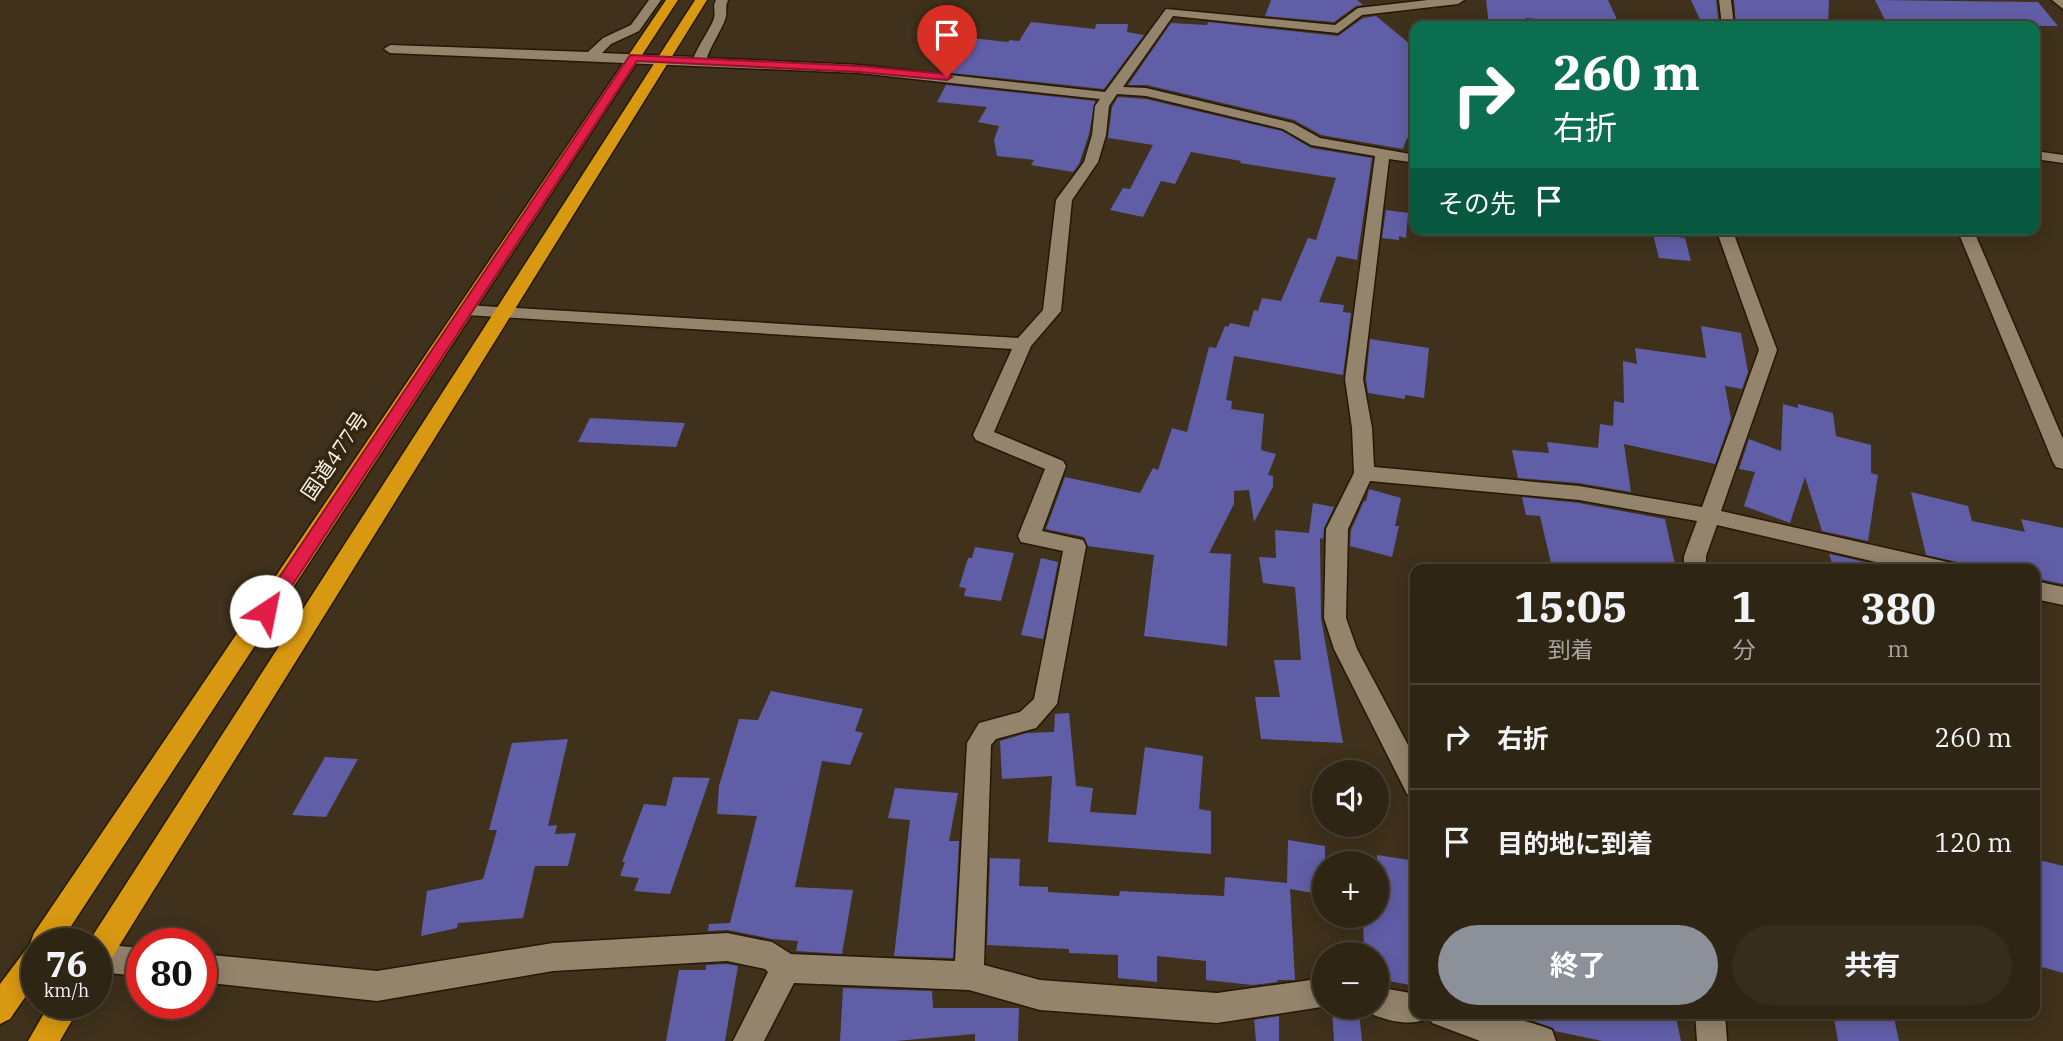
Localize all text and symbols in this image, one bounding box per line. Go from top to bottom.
pin [917,5,977,77]
icon: arrive [928,16,966,54]
text: 260 m [1553,40,1700,103]
icon: right [1438,49,1529,140]
text: 右折 [1553,106,1617,148]
icon: arrive [1530,182,1568,220]
text: その先 [1438,186,1516,220]
street label: 国道477号 [294,406,374,505]
position arrow [229,574,303,648]
text: 15:05 [1514,579,1627,634]
text: 1 [1731,579,1757,634]
text: 380 [1860,581,1936,636]
text: m [1887,633,1909,663]
text: 到着 [1548,634,1594,664]
text: 分 [1732,634,1755,664]
icon: right [1438,718,1476,756]
text: 260 m [1934,720,2012,754]
text: 右折 [1497,721,1549,755]
map controls [1312,760,1389,1019]
button: sound [1312,760,1389,837]
icon: arrive [1438,823,1476,861]
text: 120 m [1934,825,2012,859]
text: 目的地に到着 [1497,826,1653,860]
button: + [1312,851,1389,928]
button: 終了 [1438,925,1718,1005]
button: 共有 [1732,925,2012,1005]
speed limit sign: 80 [126,928,217,1019]
text: 76 [45,941,88,987]
button: − [1312,942,1389,1019]
text: km/h [44,979,89,1002]

